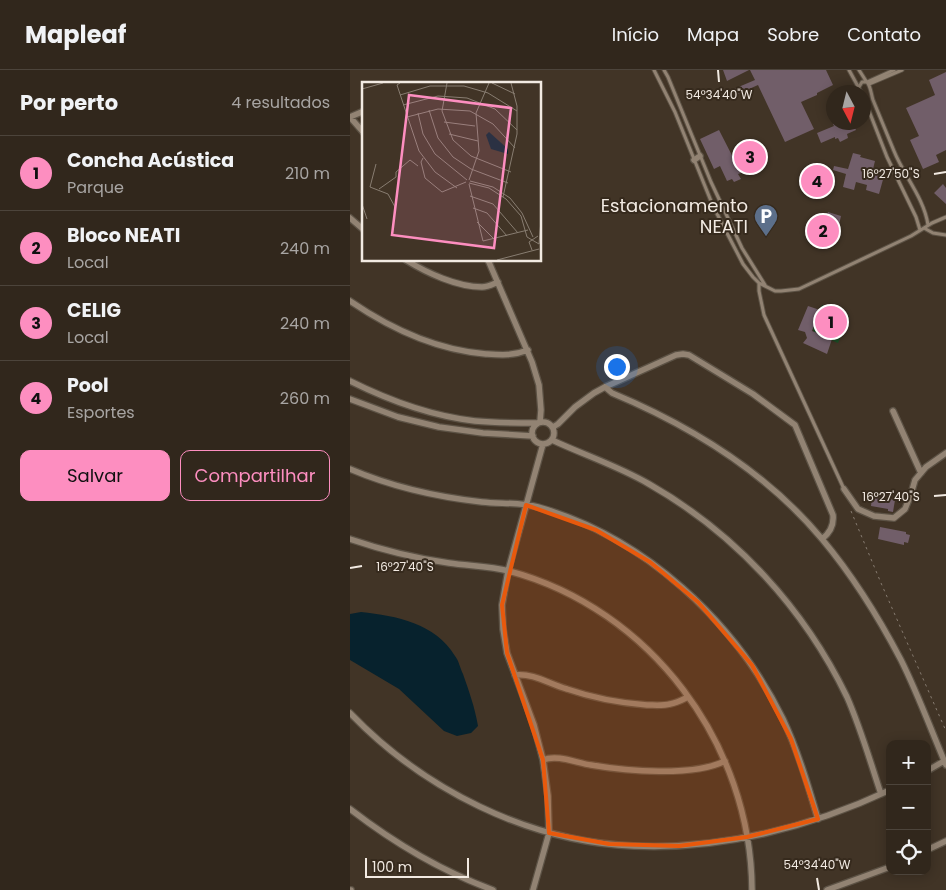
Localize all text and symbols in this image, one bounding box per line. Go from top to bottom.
text: Mapleaf [25,18,126,51]
text: Início [612,22,659,47]
text: Mapa [687,22,739,47]
text: Sobre [767,22,819,47]
text: Contato [847,22,921,47]
inset map [362,82,541,261]
north arrow [826,85,871,130]
text: 54°34'40"W [686,86,753,103]
text: Por perto [20,88,118,117]
text: 4 resultados [231,91,330,114]
pin: 3 [734,138,766,176]
text: Concha Acústica [67,147,234,174]
text: 1 [33,162,39,185]
text: 210 m [285,162,330,185]
pin: 4 [801,162,833,200]
text: 16°27'50"S [862,165,920,182]
text: Parque [67,176,124,199]
place label: Estacionamento NEATI [601,193,748,239]
parking icon: Estacionamento NEATI [753,203,779,237]
pin: 2 [807,212,839,250]
text: Bloco NEATI [67,222,180,249]
text: 2 [31,237,41,260]
text: 240 m [280,237,330,260]
text: Local [67,251,109,274]
text: CELIG [67,297,121,324]
pin: 1 [815,303,847,341]
text: 3 [31,312,41,335]
text: 240 m [280,312,330,335]
text: Local [67,326,109,349]
your location [604,354,630,380]
text: Pool [67,372,109,399]
text: 4 [31,387,41,410]
text: 260 m [280,387,330,410]
text: Esportes [67,401,135,424]
button: Salvar [20,450,170,501]
button: Compartilhar [180,450,330,501]
text: 16°27'40"S [862,488,920,505]
text: 16°27'40"S [376,558,434,575]
map controls [886,740,931,875]
button: + [886,740,931,785]
button: − [886,785,931,830]
button: locate [886,830,931,875]
scale bar [365,855,469,878]
text: 54°34'40"W [784,856,851,873]
text: 100 m [372,857,412,877]

